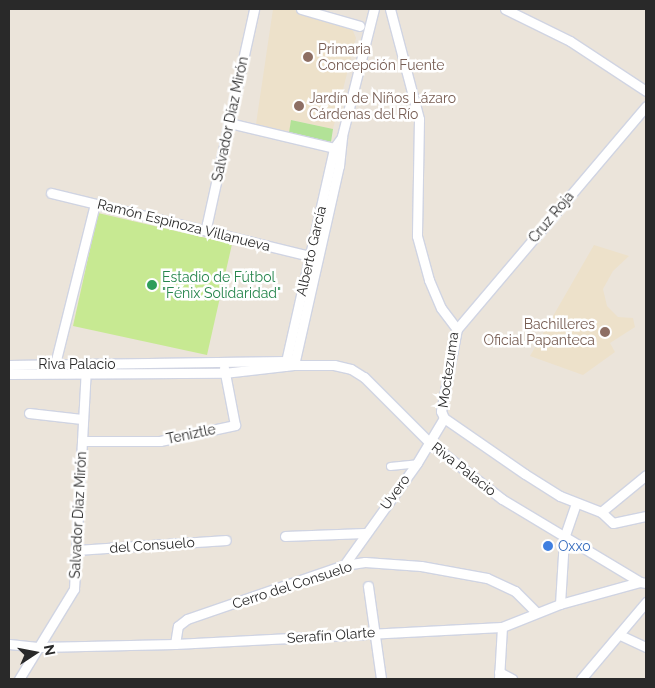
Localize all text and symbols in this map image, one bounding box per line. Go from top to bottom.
place label: Primaria Concepción Fuente [318,41,445,74]
marker: Primaria Concepción Fuente [302,51,314,63]
street label: Salvador Díaz Mirón [208,55,252,183]
place label: Jardín de Niños Lázaro Cárdenas del Río [309,90,456,122]
marker: Jardín de Niños Lázaro Cárdenas del Río [293,100,305,112]
street label: Cruz Roja [525,188,577,246]
street label: Ramón Espinoza Villanueva [96,195,272,255]
street label: Alberto García [292,204,330,298]
place label: Estadio de Fútbol "Fénix Solidaridad" [162,269,281,302]
marker: Estadio de Fútbol "Fénix Solidaridad" [146,279,158,291]
place label: Bachilleres Oficial Papanteca [483,316,595,348]
marker: Bachilleres Oficial Papanteca [599,326,611,338]
street label: Moctezuma [434,331,462,409]
street label: Riva Palacio [38,356,116,372]
street label: Teniztle [165,421,217,447]
street label: Riva Palacio [428,439,500,499]
street label: Salvador Díaz Mirón [66,451,90,579]
street label: Uvero [377,471,413,513]
street label: del Consuelo [109,534,195,556]
place label: Oxxo [558,538,590,554]
marker: Oxxo [542,540,554,552]
street label: Cerro del Consuelo [230,558,354,612]
street label: Serafín Olarte [286,624,376,646]
north arrow [10,628,60,678]
text: N [41,643,59,657]

